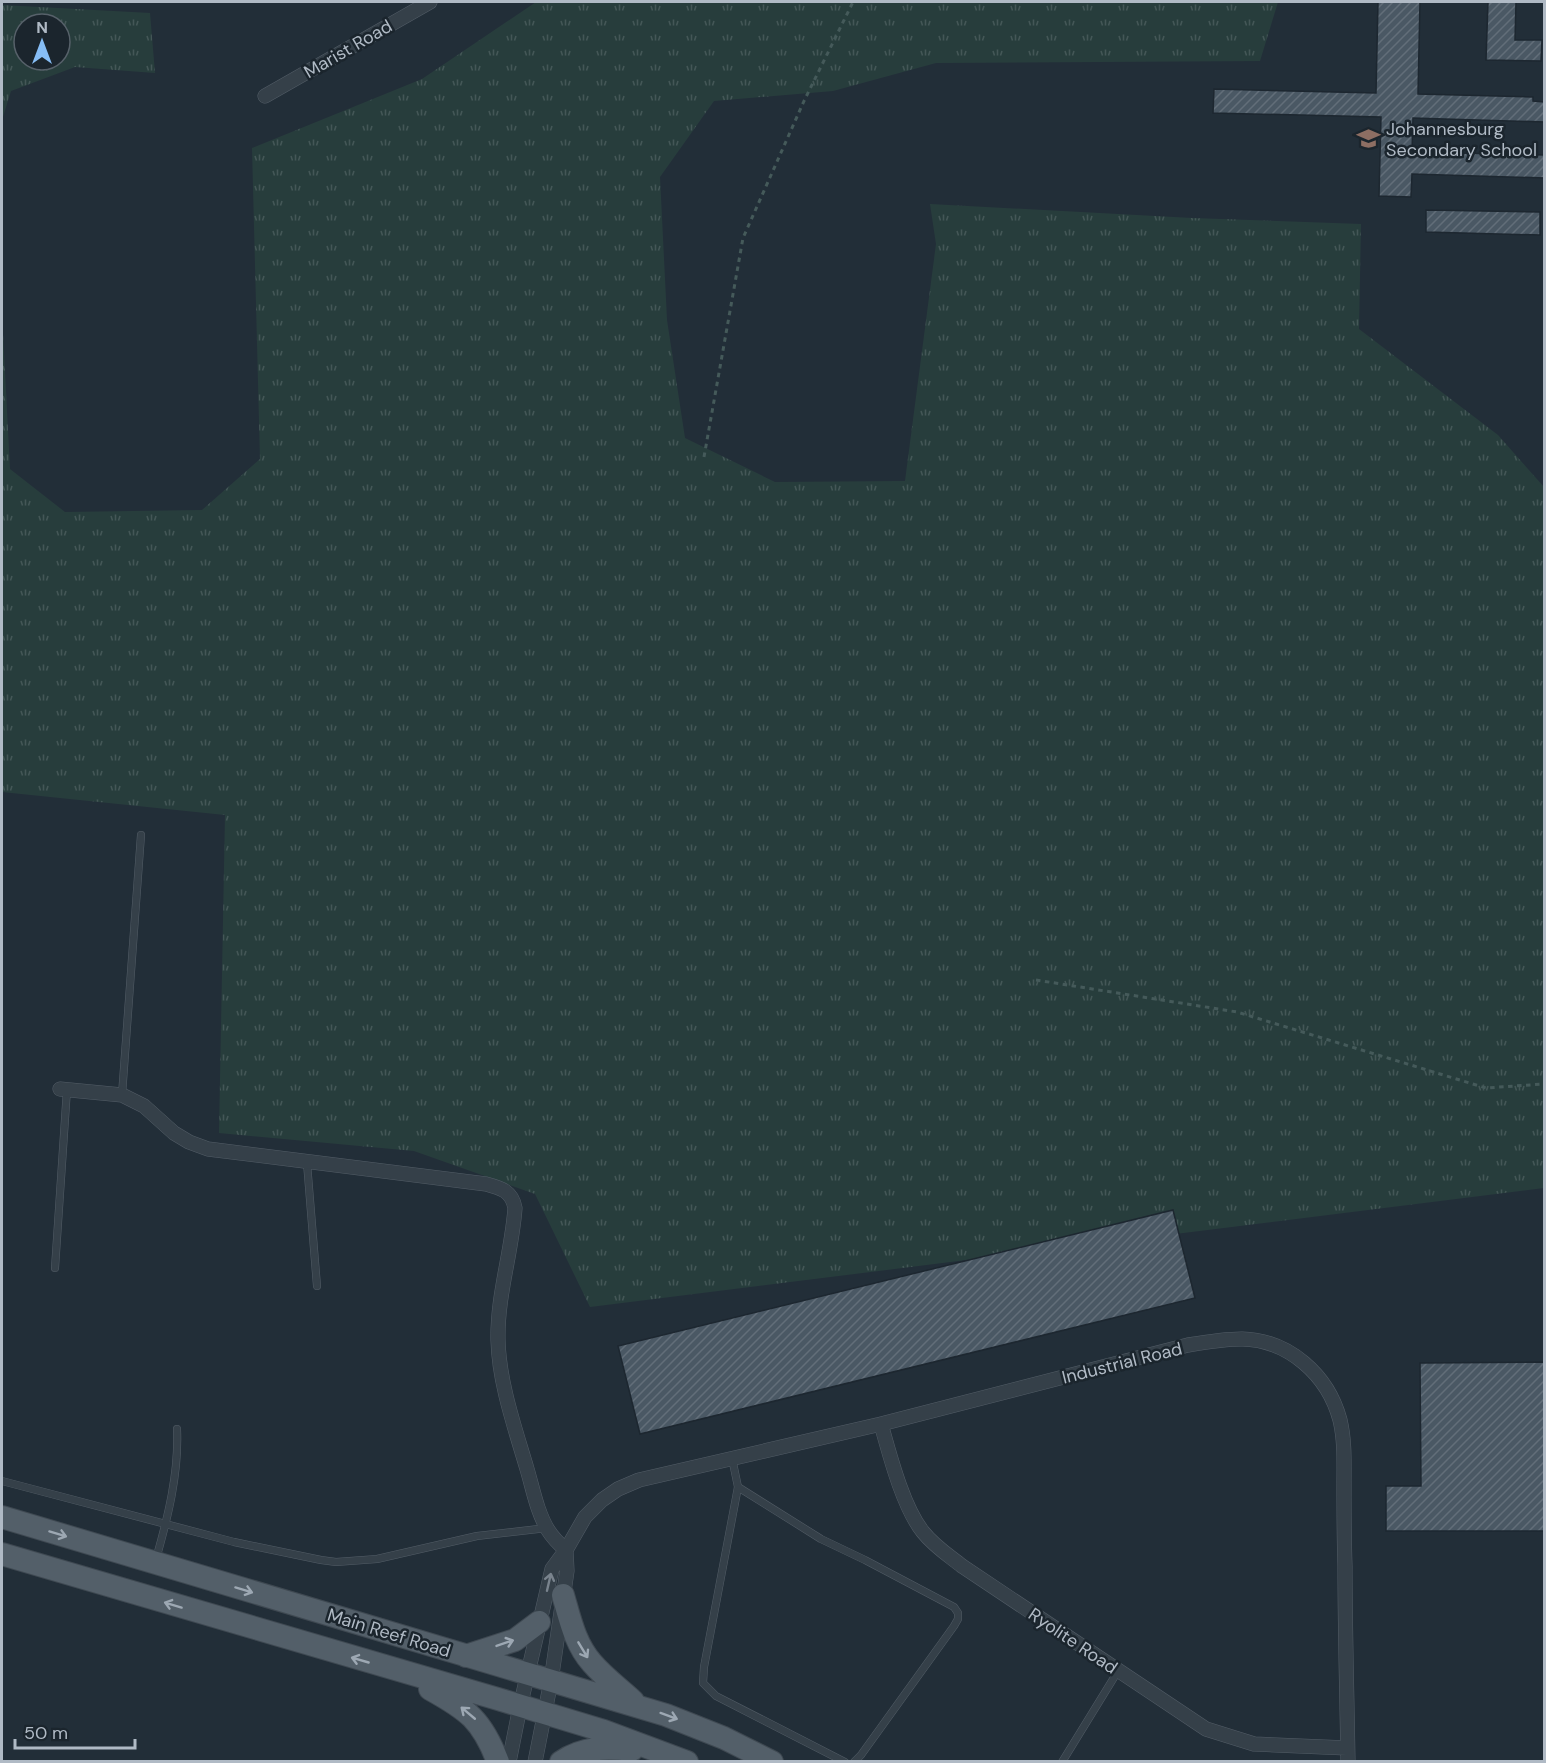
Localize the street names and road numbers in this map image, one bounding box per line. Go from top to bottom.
street label: Marist Road [299,14,397,84]
street label: Industrial Road [1059,1336,1185,1390]
street label: Ryolite Road [1024,1602,1122,1680]
street label: Main Reef Road [324,1603,454,1663]

